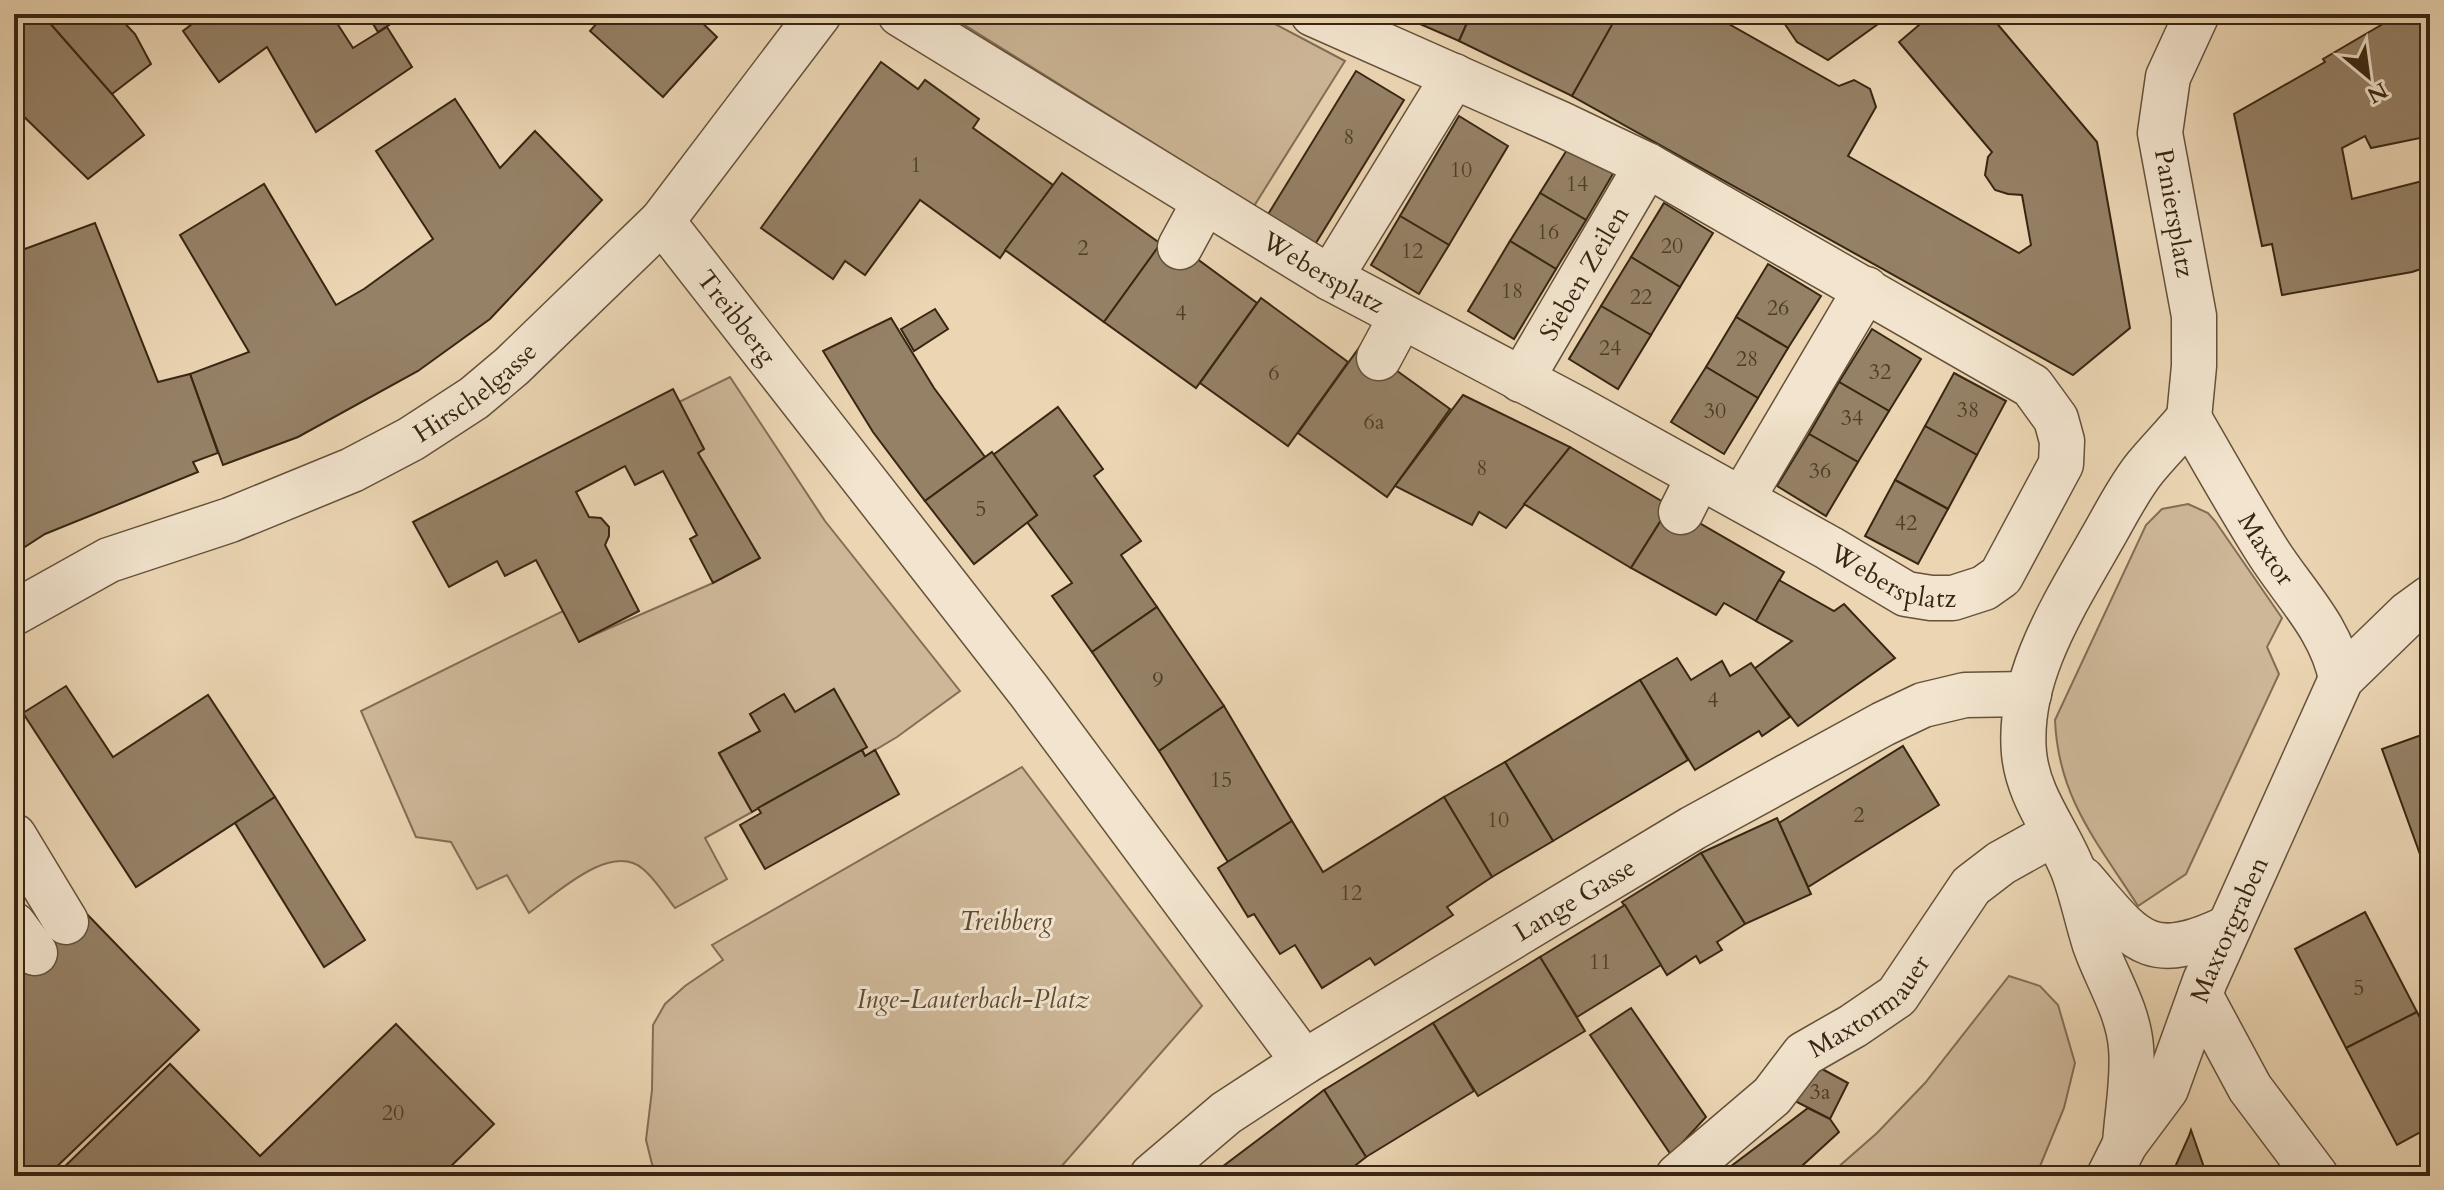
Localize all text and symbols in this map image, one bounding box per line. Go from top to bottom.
north arrow [2328,36,2408,116]
text: N [2362,75,2393,110]
house number: 8 [1343,122,1355,152]
street label: Paniersplatz [2146,146,2203,281]
house number: 1 [910,150,922,180]
house number: 10 [1450,155,1472,185]
house number: 14 [1566,169,1588,199]
street label: Sieben Zeilen [1531,199,1637,347]
house number: 16 [1537,217,1559,247]
street label: Webersplatz [1254,223,1391,322]
house number: 20 [1661,231,1683,261]
house number: 2 [1077,233,1089,263]
house number: 12 [1401,236,1423,266]
street label: Treibberg [689,263,785,372]
house number: 18 [1501,276,1523,306]
house number: 22 [1630,282,1652,312]
house number: 26 [1767,293,1789,323]
house number: 4 [1175,298,1187,328]
house number: 24 [1599,333,1621,363]
street label: Hirschelgasse [407,334,545,451]
house number: 28 [1736,344,1758,374]
house number: 32 [1869,357,1891,387]
house number: 6 [1268,358,1280,388]
house number: 38 [1957,395,1979,425]
house number: 30 [1704,396,1726,426]
house number: 34 [1841,403,1863,433]
house number: 6a [1364,407,1385,437]
house number: 8 [1476,453,1488,483]
house number: 36 [1809,456,1831,486]
house number: 5 [975,494,987,524]
street label: Maxtor [2230,506,2303,593]
house number: 42 [1895,508,1917,538]
street label: Webersplatz [1822,535,1956,617]
house number: 9 [1152,665,1164,695]
house number: 4 [1707,685,1719,715]
house number: 15 [1210,765,1232,795]
house number: 2 [1853,800,1865,830]
house number: 10 [1487,805,1509,835]
street label: Lange Gasse [1507,850,1642,950]
street label: Maxtorgraben [2182,851,2277,1007]
house number: 12 [1340,878,1362,908]
park label: Treibberg [959,904,1053,939]
house number: 11 [1589,947,1611,977]
street label: Maxtormauer [1802,947,1938,1066]
house number: 5 [2353,973,2365,1003]
park label: Inge-Lauterbach-Platz [857,982,1090,1017]
house number: 3a [1810,1077,1831,1107]
house number: 20 [382,1098,404,1128]

